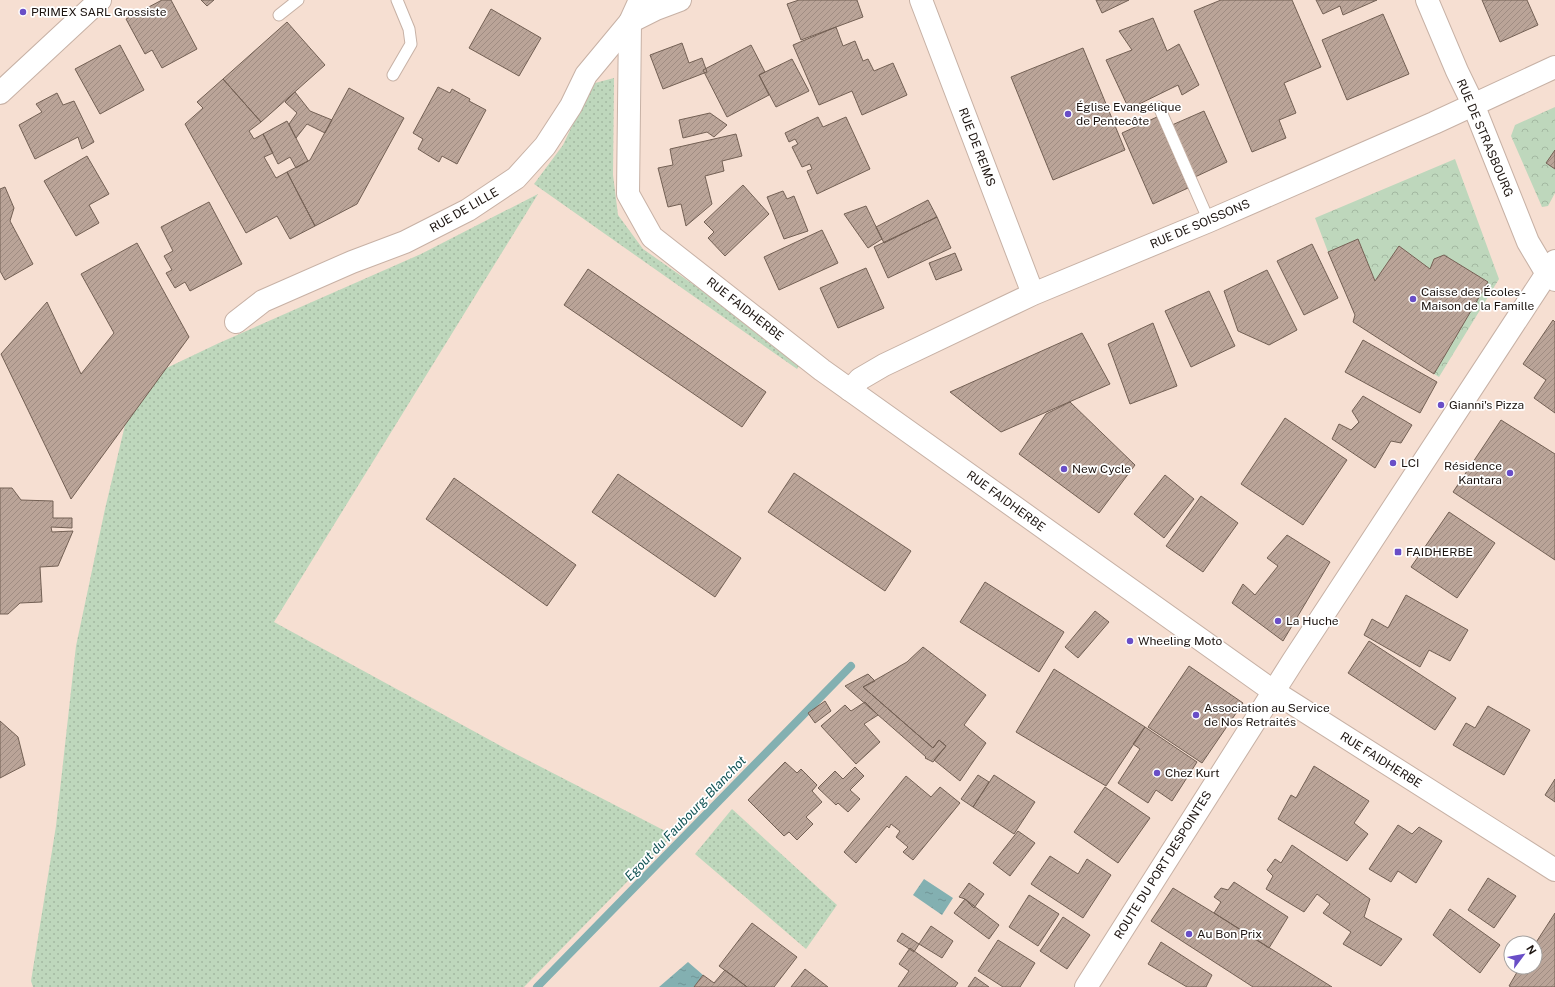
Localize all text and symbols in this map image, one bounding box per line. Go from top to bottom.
place label: PRIMEX SARL Grossiste [31,5,167,19]
marker: PRIMEX SARL Grossiste [18,7,28,17]
street label: RUE DE STRASBOURG [1454,77,1516,199]
place label: Église Evangélique de Pentecôte [1076,100,1181,128]
street label: RUE DE REIMS [956,106,998,188]
marker: Église Evangélique de Pentecôte [1063,109,1073,119]
street label: RUE DE LILLE [427,185,501,235]
street label: RUE DE SOISSONS [1148,197,1252,251]
street label: RUE FAIDHERBE [704,275,786,343]
place label: Caisse des Écoles - Maison de la Famille [1421,285,1535,313]
marker: Caisse des Écoles - Maison de la Famille [1408,294,1418,304]
place label: Gianni's Pizza [1449,398,1524,412]
marker: Gianni's Pizza [1436,400,1446,410]
place label: LCI [1401,456,1419,470]
marker: LCI [1388,458,1398,468]
place label: Résidence Kantara [1444,459,1502,487]
place label: New Cycle [1072,462,1131,476]
marker: New Cycle [1059,464,1069,474]
street label: RUE FAIDHERBE [964,468,1048,534]
marker: Résidence Kantara [1505,468,1515,478]
place label: FAIDHERBE [1406,545,1473,559]
marker: FAIDHERBE [1393,547,1403,557]
place label: La Huche [1286,614,1339,628]
marker: La Huche [1273,616,1283,626]
place label: Wheeling Moto [1138,634,1222,648]
marker: Wheeling Moto [1125,636,1135,646]
place label: Association au Service de Nos Retraités [1204,701,1330,729]
marker: Association au Service de Nos Retraités [1191,710,1201,720]
street label: RUE FAIDHERBE [1338,729,1424,791]
water label: Egout du Faubourg-Blanchot [622,753,749,884]
place label: Chez Kurt [1165,766,1220,780]
marker: Chez Kurt [1152,768,1162,778]
street label: ROUTE DU PORT DESPOINTES [1111,788,1215,942]
place label: Au Bon Prix [1197,927,1262,941]
marker: Au Bon Prix [1184,929,1194,939]
north arrow [1503,935,1543,975]
text: N [1524,943,1539,957]

